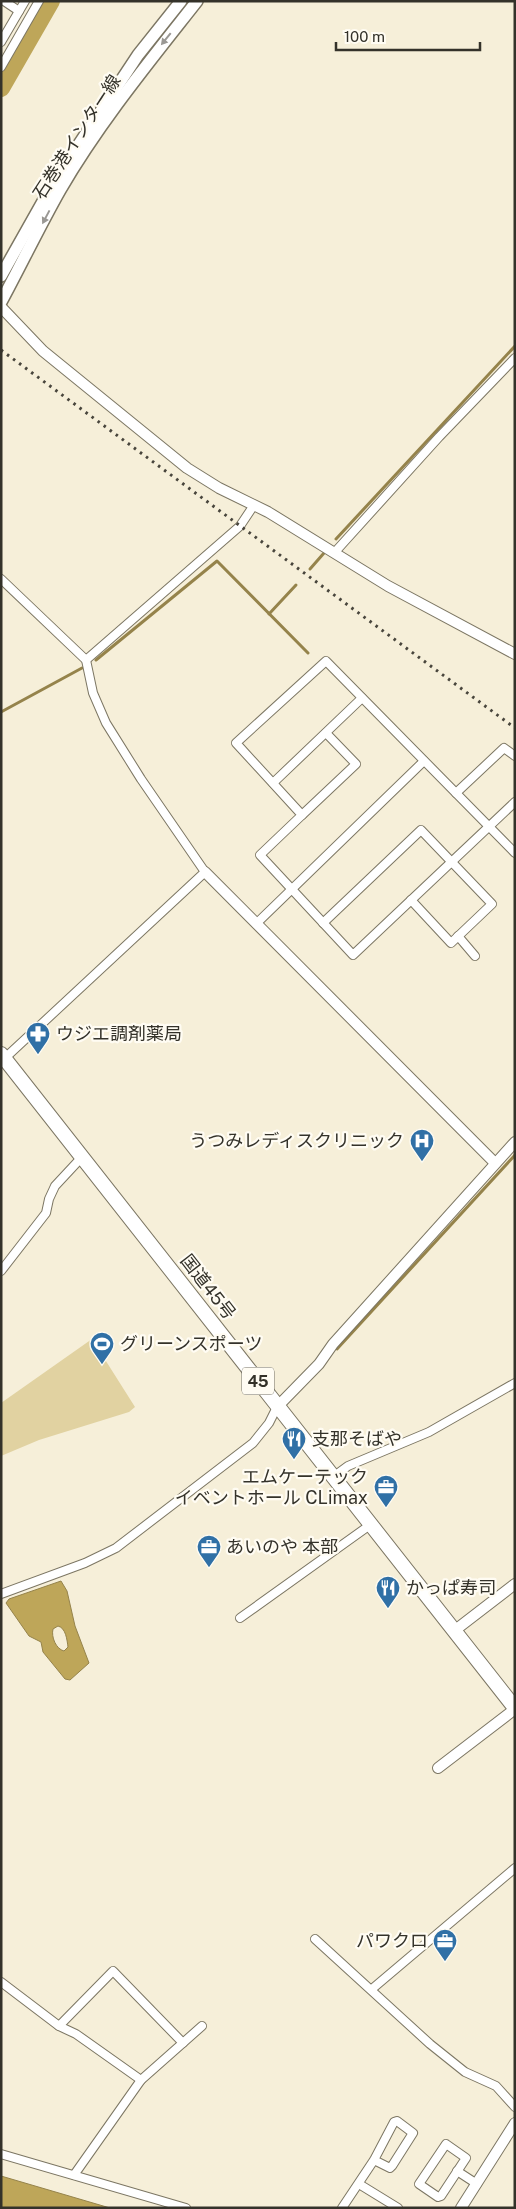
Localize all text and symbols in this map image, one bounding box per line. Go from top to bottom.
scale bar [336,20,480,52]
text: 100 m [344,28,385,45]
one-way arrow [160,32,171,45]
street label: 石巻港インター線 [29,71,125,203]
one-way arrow [42,210,50,224]
pharmacy icon: ウジエ調剤薬局 [25,1021,51,1055]
place label: ウジエ調剤薬局 [56,1023,182,1044]
hospital icon: うつみレディスクリニック [409,1128,435,1162]
place label: うつみレディスクリニック [189,1130,404,1151]
street label: 国道45号 [177,1250,240,1323]
sports icon: グリーンスポーツ [89,1331,115,1365]
place label: グリーンスポーツ [120,1333,262,1354]
road number: 45 [242,1368,274,1394]
restaurant icon: 支那そばや [281,1426,307,1460]
place label: 支那そばや [312,1428,402,1449]
place label: エムケーテック イベントホール CLimax [175,1466,368,1508]
office icon: エムケーテック イベントホール CLimax [373,1474,399,1508]
office icon: あいのや 本部 [196,1534,222,1568]
place label: あいのや 本部 [226,1536,338,1557]
restaurant icon: かっぱ寿司 [375,1575,401,1609]
place label: かっぱ寿司 [406,1577,496,1598]
office icon: パワクロ [432,1928,458,1962]
place label: パワクロ [356,1930,428,1951]

